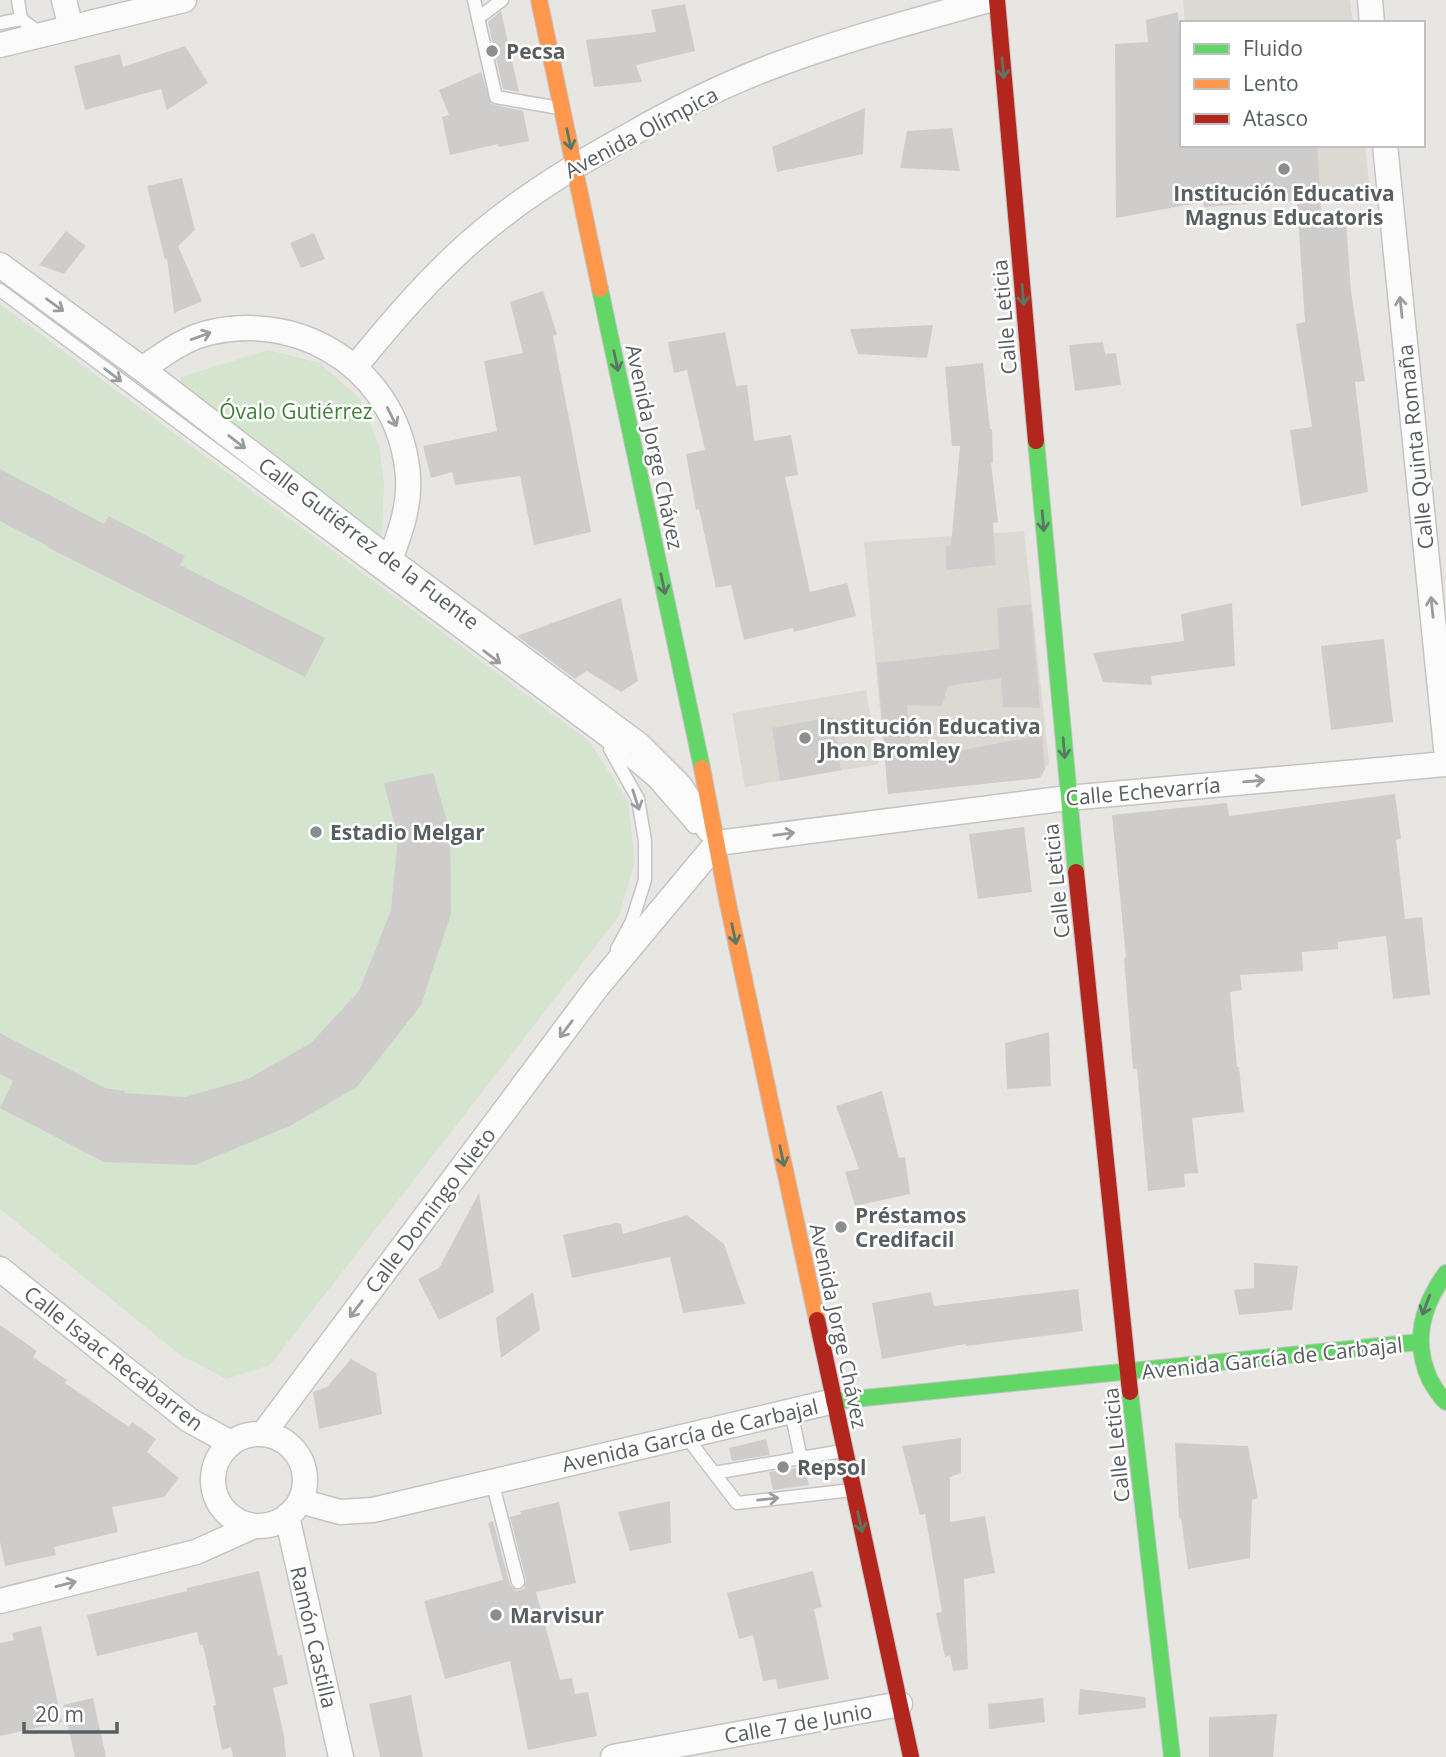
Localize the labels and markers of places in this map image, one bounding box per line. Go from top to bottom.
place label: Pecsa [506,37,566,65]
marker: Pecsa [484,43,500,59]
marker: Institución Educativa Magnus Educatoris [1276,161,1292,177]
place label: Institución Educativa Magnus Educatoris [1173,179,1395,231]
place label: Institución Educativa Jhon Bromley [817,712,1041,764]
marker: Institución Educativa Jhon Bromley [797,730,813,746]
place label: Estadio Melgar [330,818,485,846]
marker: Estadio Melgar [308,824,324,840]
place label: Préstamos Credifacil [855,1201,966,1253]
marker: Préstamos Credifacil [833,1219,849,1235]
place label: Repsol [797,1453,866,1481]
marker: Repsol [775,1459,791,1475]
place label: Marvisur [510,1601,605,1629]
marker: Marvisur [488,1607,504,1623]

